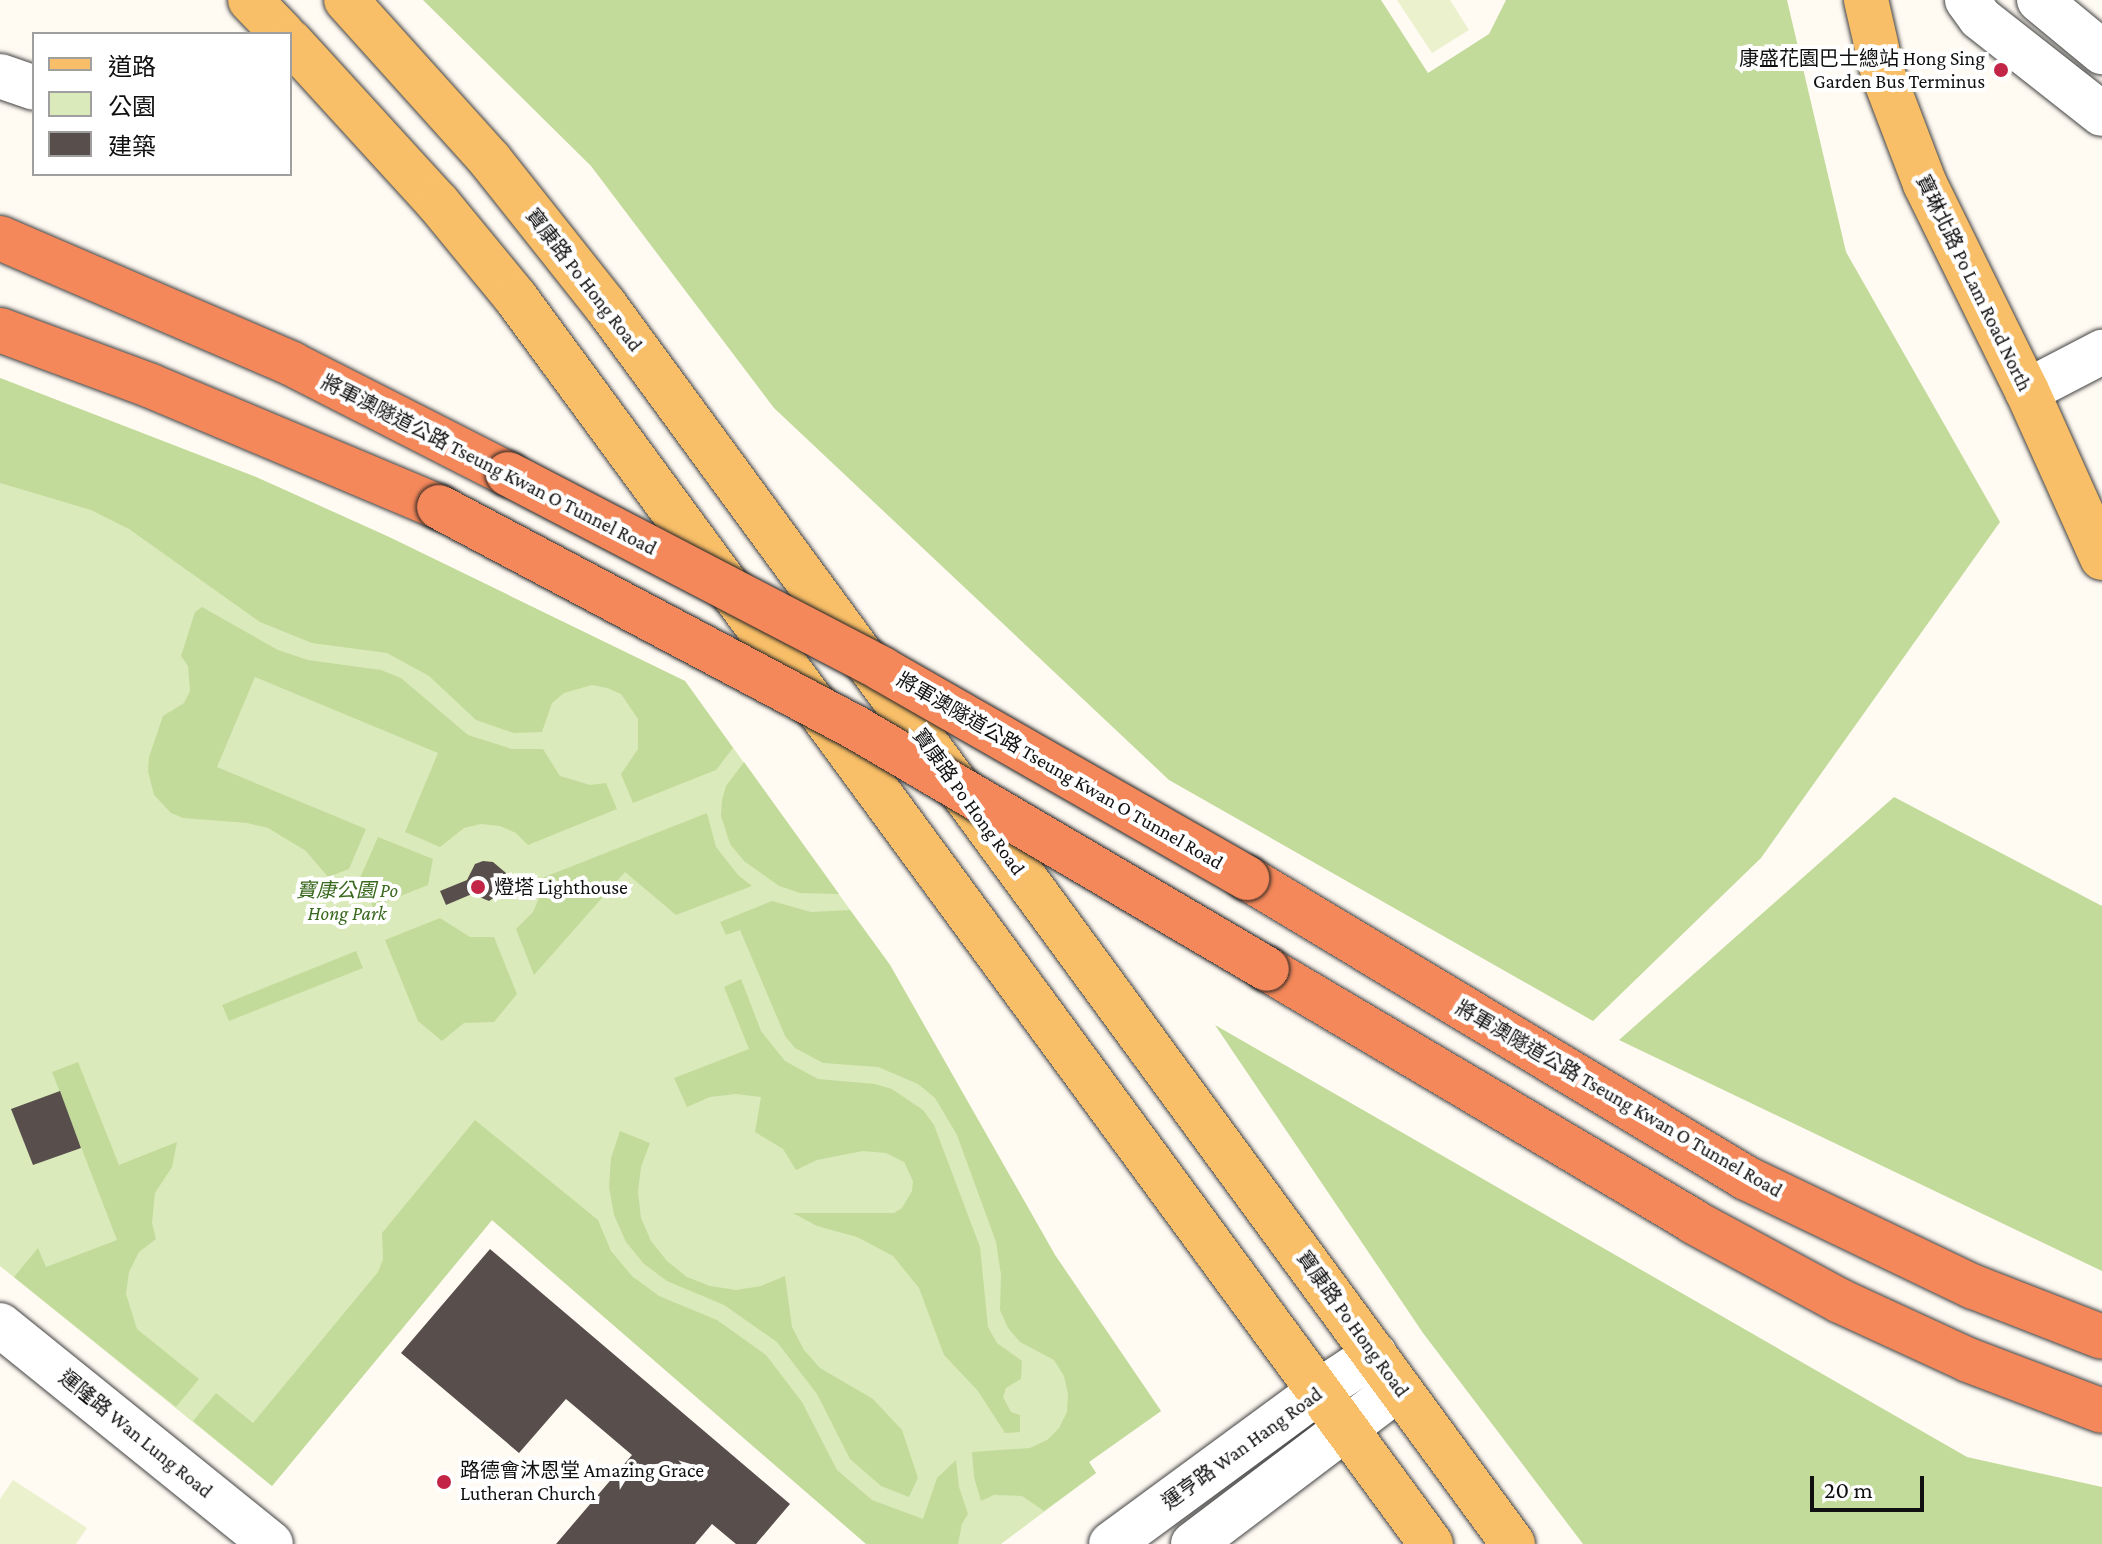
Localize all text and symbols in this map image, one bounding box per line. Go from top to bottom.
legend [32,32,292,176]
place label: 康盛花園巴士總站 Hong Sing Garden Bus Terminus [1739,46,1985,93]
text: 道路 [108,53,156,80]
marker: 康盛花園巴士總站 Hong Sing Garden Bus Terminus [1992,61,2010,79]
text: 公園 [108,93,156,120]
text: 建築 [108,133,156,160]
street label: 寶琳北路 Po Lam Road North [1911,171,2037,395]
street label: 寶康路 Po Hong Road [521,204,647,356]
street label: 將軍澳隧道公路 Tseung Kwan O Tunnel Road [318,370,660,560]
street label: 將軍澳隧道公路 Tseung Kwan O Tunnel Road [893,667,1227,875]
street label: 寶康路 Po Hong Road [908,724,1030,880]
place label: 燈塔 Lighthouse [494,875,628,899]
marker: 燈塔 Lighthouse [469,878,487,896]
park label: 寶康公園 Po Hong Park [296,879,398,926]
street label: 將軍澳隧道公路 Tseung Kwan O Tunnel Road [1452,995,1786,1203]
street label: 寶康路 Po Hong Road [1292,1246,1414,1402]
street label: 運隆路 Wan Lung Road [55,1365,217,1503]
street label: 運亨路 Wan Hang Road [1157,1382,1327,1514]
place label: 路德會沐恩堂 Amazing Grace Lutheran Church [460,1458,704,1505]
scale bar [1814,1460,1928,1510]
marker: 路德會沐恩堂 Amazing Grace Lutheran Church [435,1473,453,1491]
text: 20 m [1824,1476,1873,1503]

